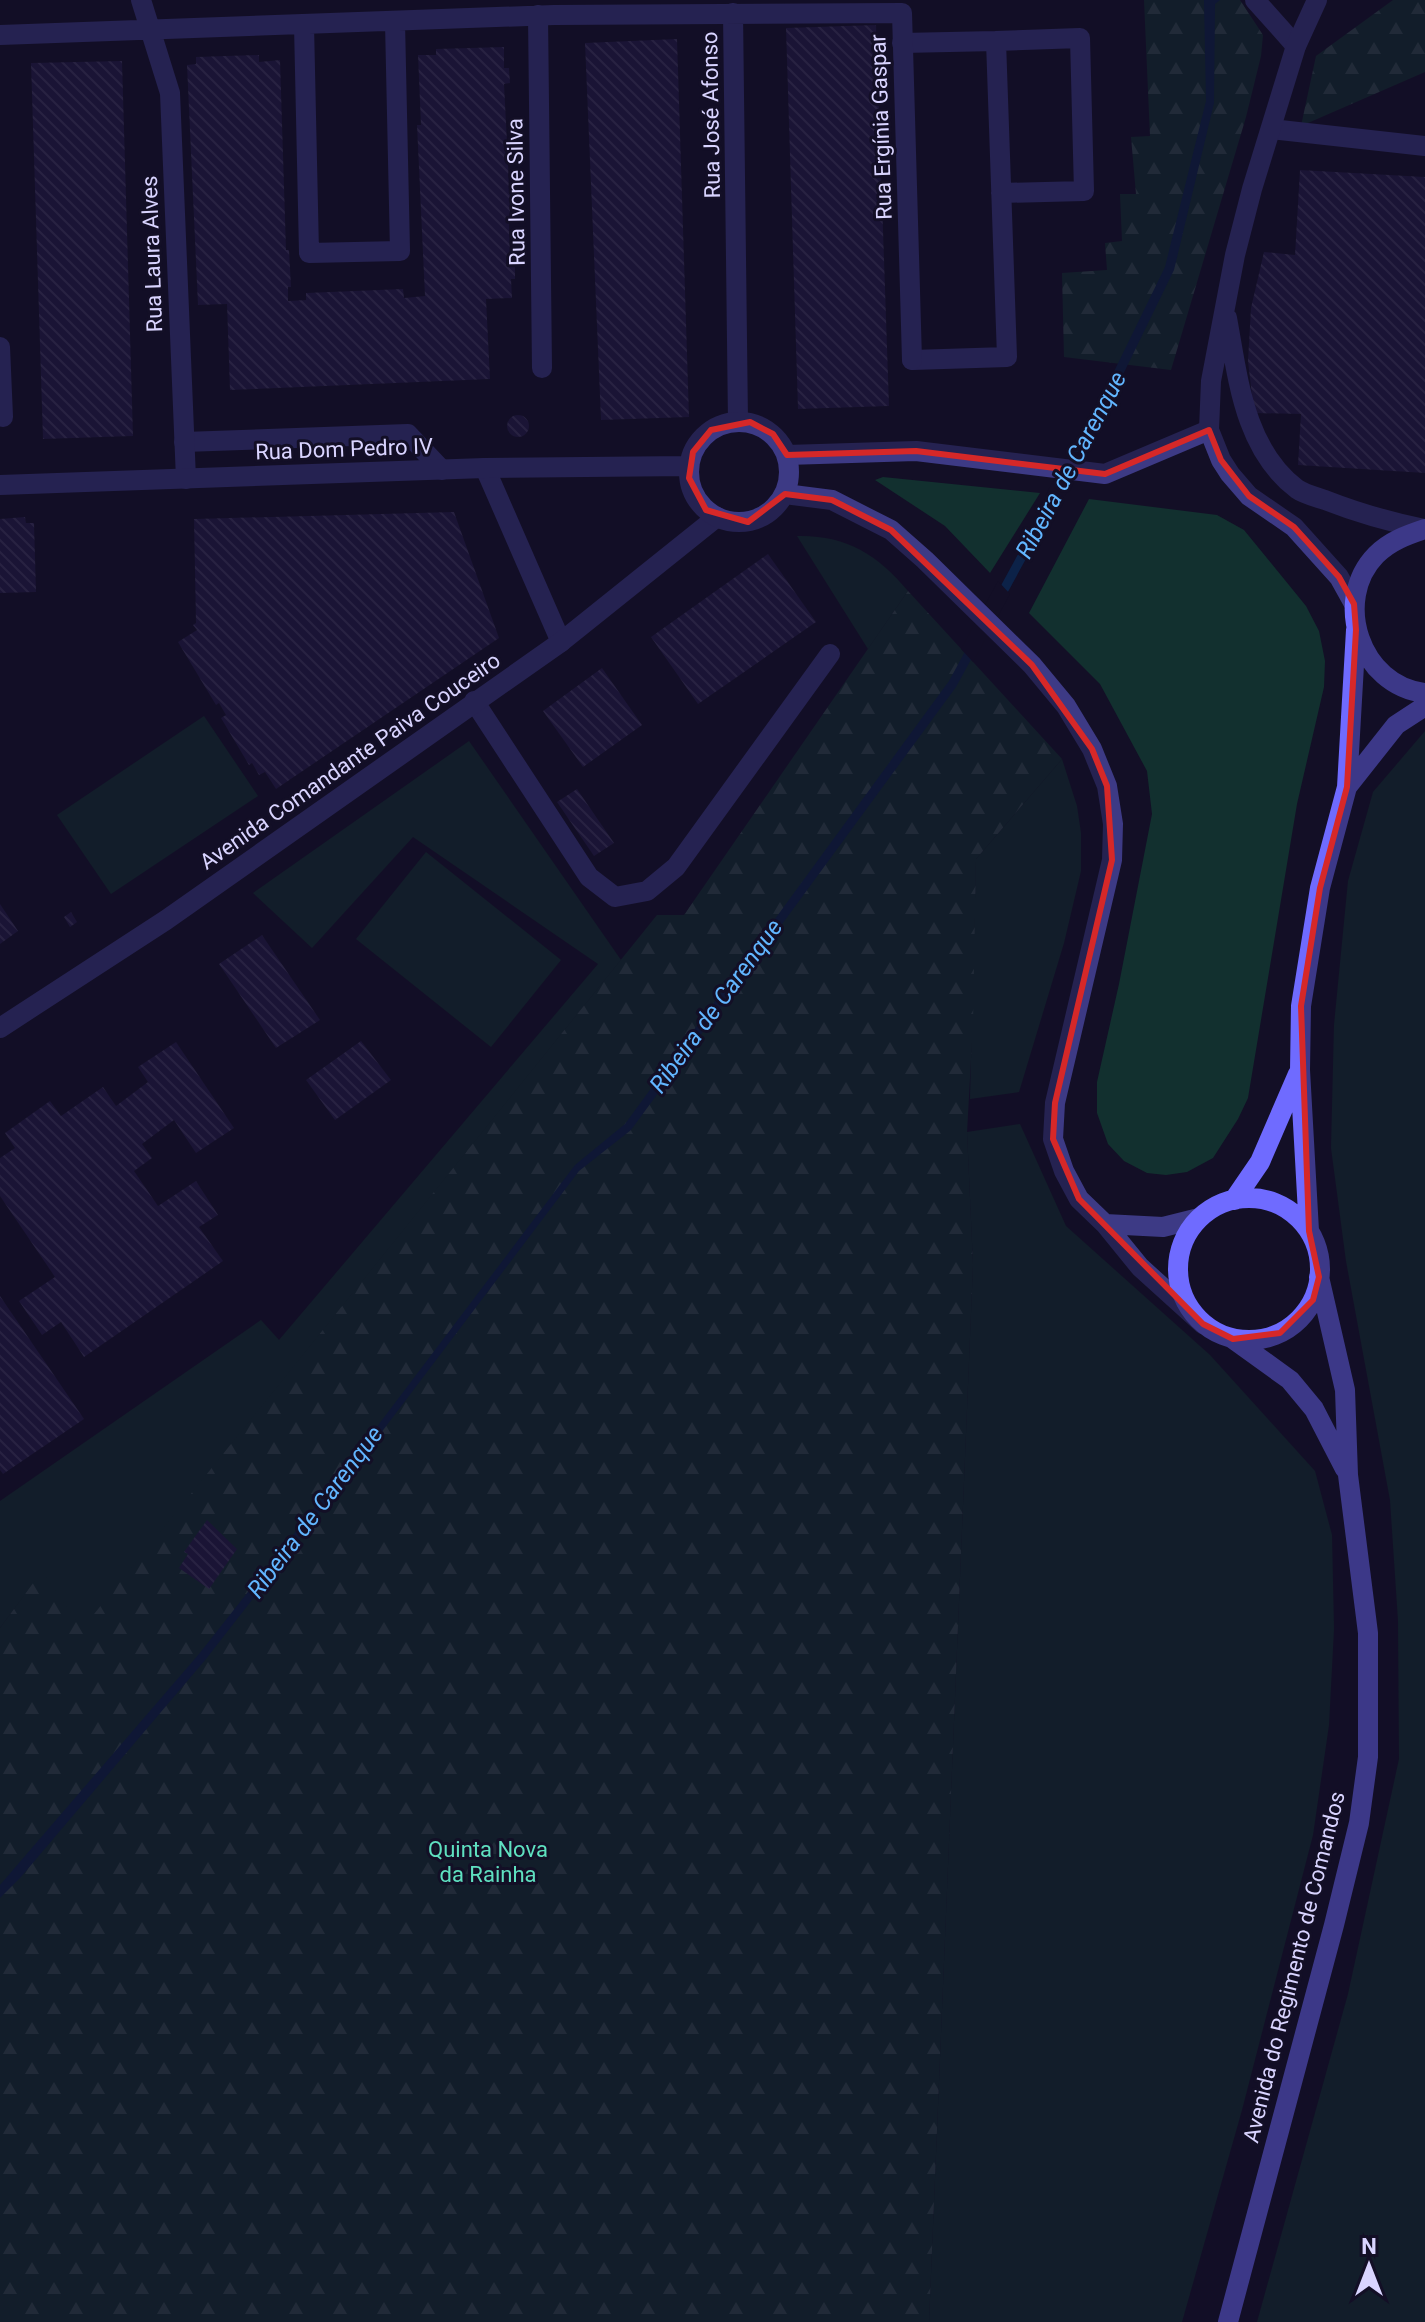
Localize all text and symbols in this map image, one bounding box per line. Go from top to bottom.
street label: Rua José Afonso [697,31,725,199]
street label: Rua Ergínia Gaspar [865,33,897,220]
street label: Rua Ivone Silva [502,118,530,266]
street label: Rua Laura Alves [137,175,167,333]
water label: Ribeira de Carenque [1010,367,1132,563]
street label: Rua Dom Pedro IV [255,433,433,465]
street label: Avenida Comandante Paiva Couceiro [195,647,505,875]
water label: Ribeira de Carenque [644,914,788,1098]
water label: Ribeira de Carenque [241,1421,389,1603]
street label: Avenida do Regimento de Comandos [1238,1789,1350,2145]
park label: Quinta Nova da Rainha [428,1837,548,1887]
north arrow [1329,2226,1409,2306]
text: N [1361,2234,1377,2259]

